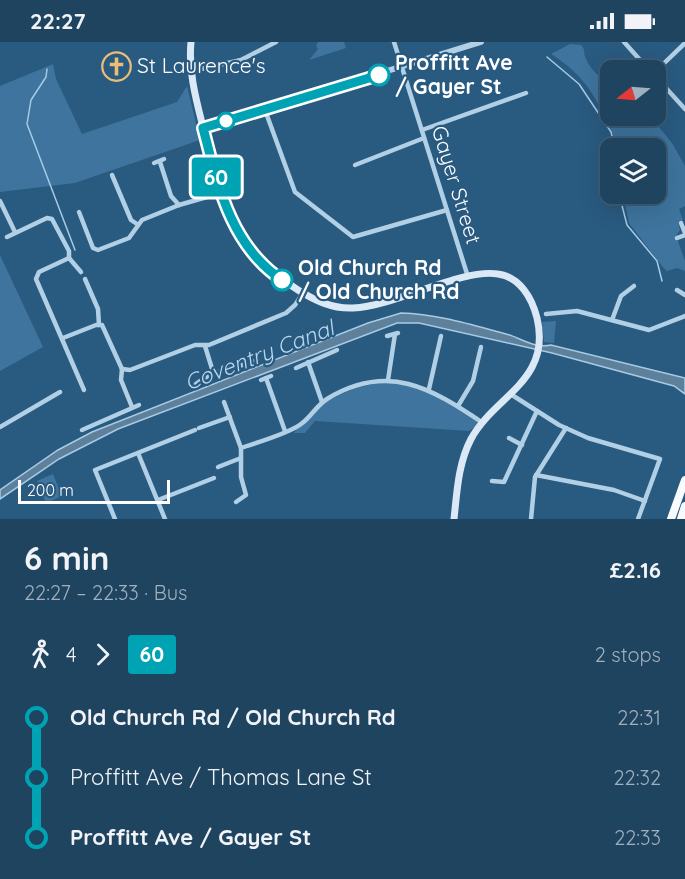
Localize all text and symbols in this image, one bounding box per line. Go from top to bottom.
text: 22:27 [30,7,86,35]
place label: Proffitt Ave / Gayer St [395,49,513,99]
church icon: St Laurence's [100,50,132,82]
place label: St Laurence's [137,52,266,78]
north arrow [600,60,666,126]
map controls [600,60,666,204]
marker: Proffitt Ave / Gayer St [368,64,390,86]
unlabelled marker [217,112,235,130]
street label: Gayer Street [427,122,487,247]
button: layers [600,138,666,204]
line badge: 60 [189,158,243,196]
text: 60 [204,164,228,190]
place label: Old Church Rd / Old Church Rd [298,254,459,304]
marker: Old Church Rd / Old Church Rd [271,269,293,291]
water label: Coventry Canal [180,313,340,396]
scale bar [18,477,170,504]
text: 200 m [27,480,74,500]
text: 6 min [24,537,109,578]
text: £2.16 [610,556,661,584]
text: 22:27 – 22:33 · Bus [24,580,187,605]
icon: walk [24,638,57,671]
icon: forward [86,638,119,671]
text: 60 [140,641,164,667]
text: 4 [66,642,77,667]
text: 2 stops [595,642,661,667]
text: Old Church Rd / Old Church Rd [70,703,396,731]
text: 22:31 [617,705,661,730]
text: Proffitt Ave / Thomas Lane St [70,763,372,791]
text: 22:32 [614,765,661,790]
text: Proffitt Ave / Gayer St [70,823,311,851]
text: 22:33 [614,825,661,850]

